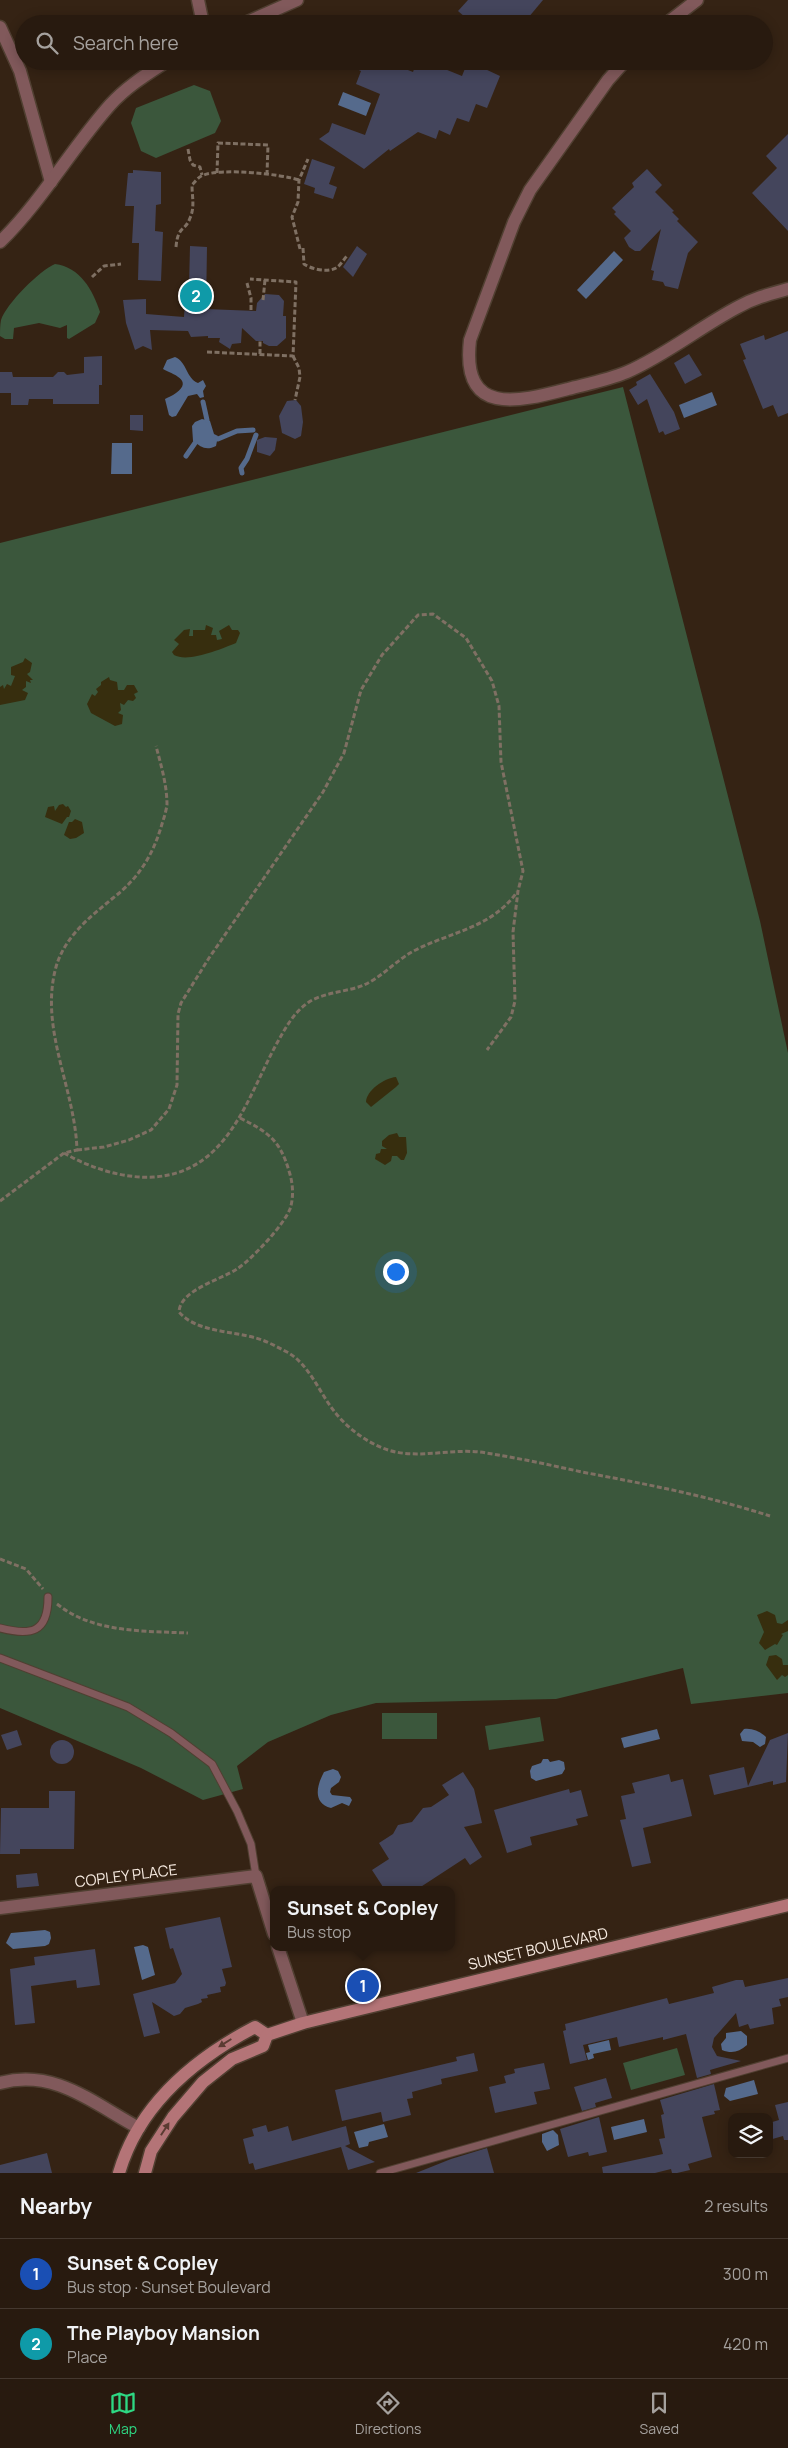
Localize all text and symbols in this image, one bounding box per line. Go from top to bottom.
search box [15,15,773,70]
icon: search [33,29,61,57]
text: Search here [73,30,179,56]
pin: 2 [180,277,212,315]
your location [383,1259,409,1285]
street label: COPLEY PLACE [74,1859,178,1892]
popup [270,1886,455,1951]
text: Sunset & Copley [287,1895,438,1921]
text: Bus stop [287,1921,351,1943]
street label: SUNSET BOULEVARD [466,1922,610,1975]
pin: 1 [347,1967,379,2005]
one-way arrow [218,2039,232,2048]
map controls [728,2113,773,2158]
button: layers [728,2113,773,2158]
one-way arrow [160,2123,170,2136]
text: Nearby [20,2192,92,2220]
text: 2 results [704,2195,768,2217]
text: Sunset & Copley [67,2250,218,2276]
text: 1 [32,2263,40,2285]
text: 300 m [723,2263,768,2285]
text: Bus stop · Sunset Boulevard [67,2276,271,2298]
text: The Playboy Mansion [67,2320,260,2346]
text: 2 [31,2333,41,2355]
text: 420 m [723,2333,768,2355]
text: Place [67,2346,107,2368]
tab: Map [109,2389,137,2438]
tab: Directions [355,2389,421,2438]
tab: Saved [640,2389,679,2438]

